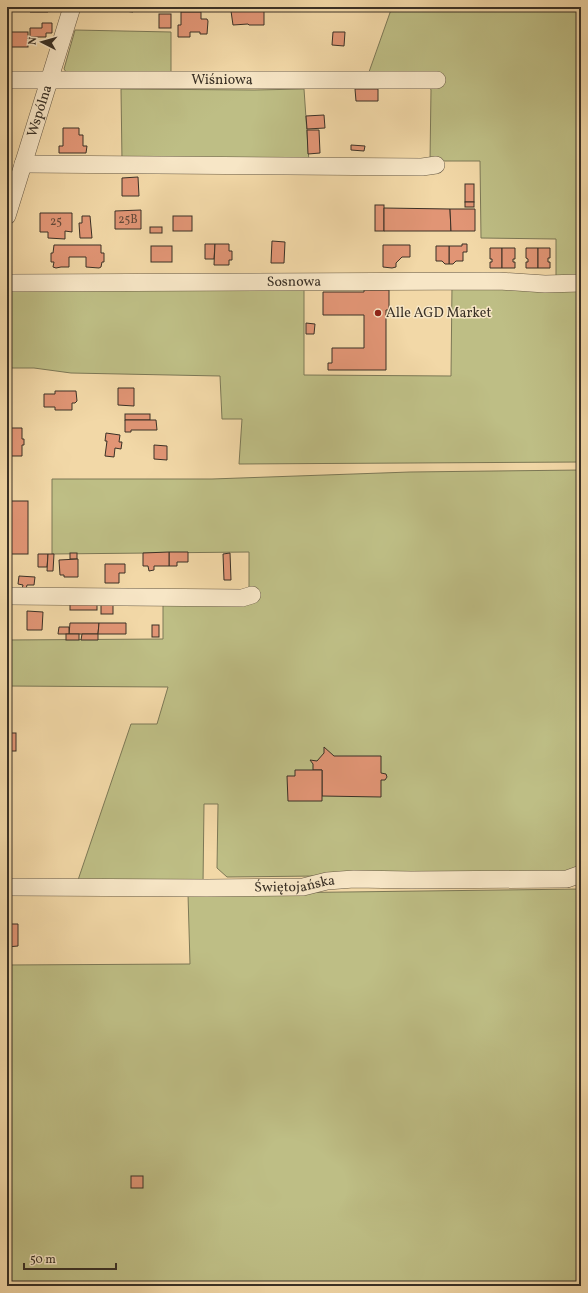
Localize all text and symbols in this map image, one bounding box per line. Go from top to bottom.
north arrow [22,22,62,62]
text: N [26,36,41,46]
street label: Wiśniowa [191,71,253,90]
street label: Wspólna [23,82,57,139]
house number: 25B [118,212,138,228]
house number: 25 [50,214,62,230]
street label: Sosnowa [267,272,321,291]
place label: Alle AGD Market [386,304,491,323]
marker: Alle AGD Market [373,308,383,318]
street label: Świętojańska [254,871,336,897]
scale bar [24,1245,116,1271]
text: 50 m [30,1252,56,1268]

